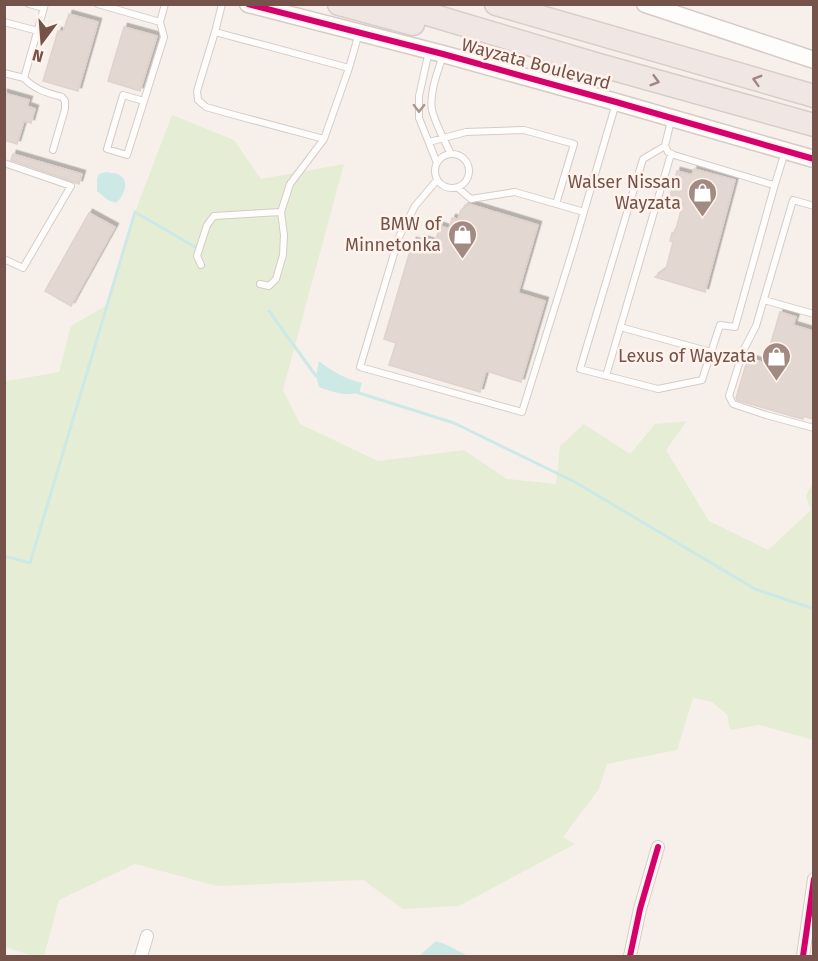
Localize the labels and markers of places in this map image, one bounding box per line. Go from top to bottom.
place label: Walser Nissan Wayzata [568,171,681,214]
shop icon: Walser Nissan Wayzata [686,176,718,218]
place label: BMW of Minnetonka [345,213,443,256]
shop icon: BMW of Minnetonka [446,218,478,260]
shop icon: Lexus of Wayzata [761,340,793,382]
place label: Lexus of Wayzata [618,345,756,367]

